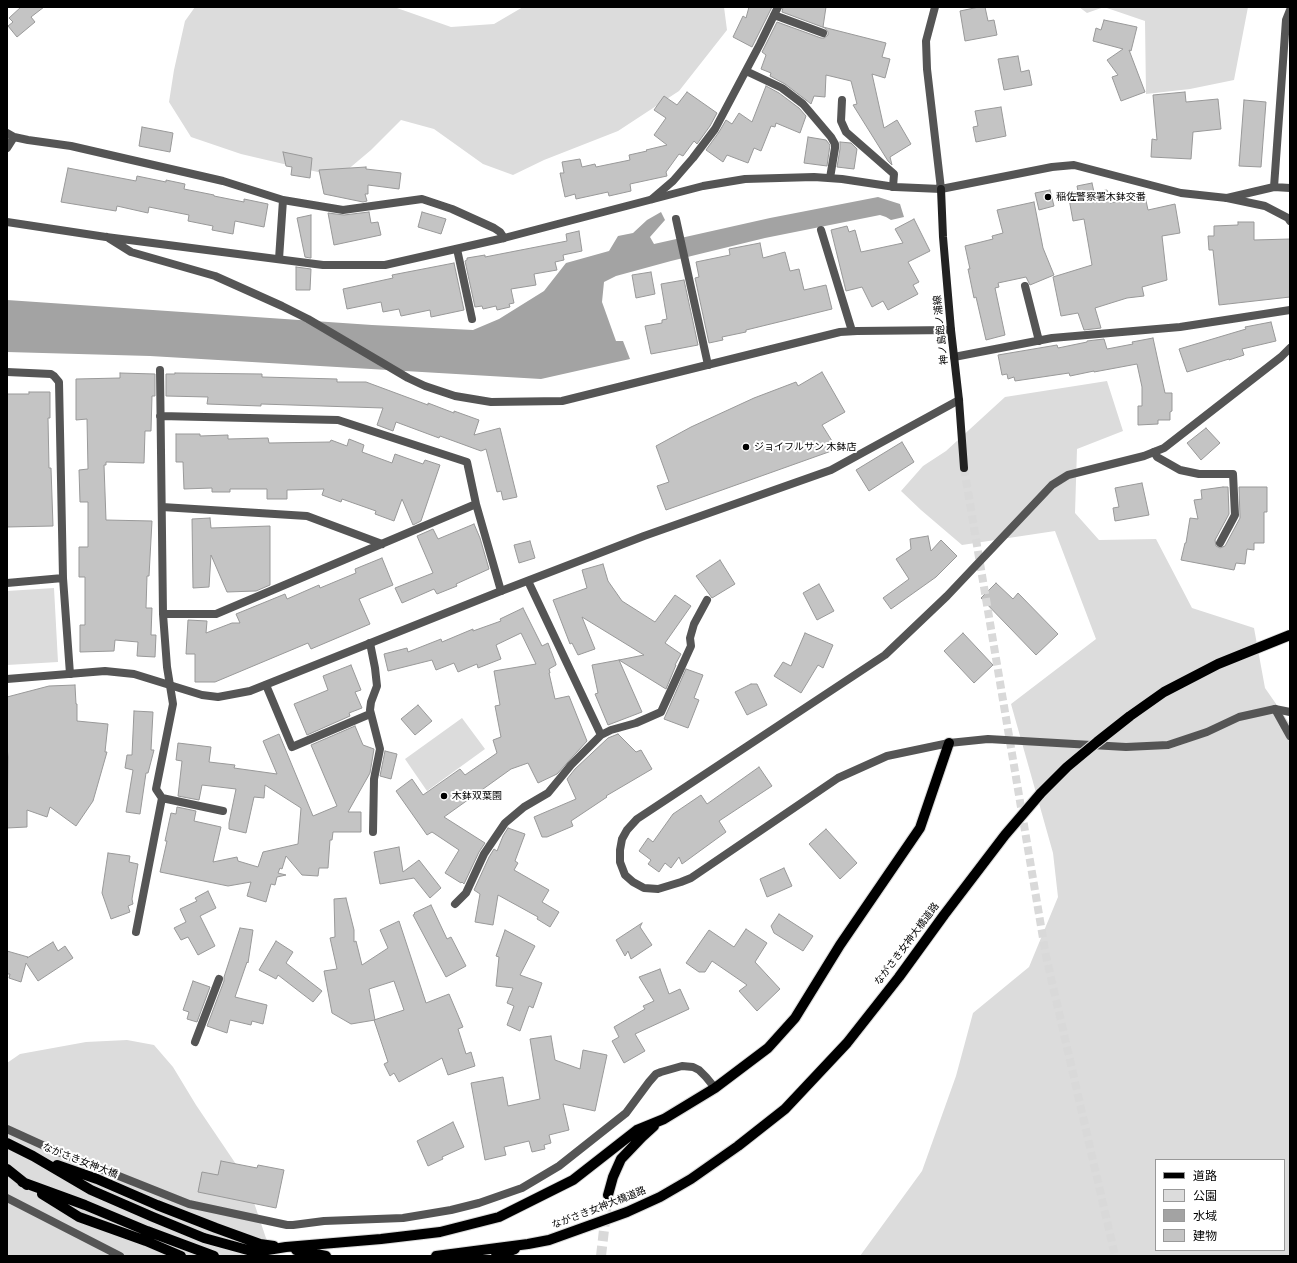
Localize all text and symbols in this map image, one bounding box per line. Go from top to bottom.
place label: 稲佐警察署木鉢交番 [1056,191,1146,203]
marker: 稲佐警察署木鉢交番 [1043,192,1053,202]
street label: 神ノ島飽ノ浦線 [931,295,951,365]
place label: ジョイフルサン 木鉢店 [754,441,857,453]
marker: ジョイフルサン 木鉢店 [741,442,751,452]
place label: 木鉢双葉園 [452,790,502,802]
marker: 木鉢双葉園 [439,791,449,801]
street label: ながさき女神大橋道路 [872,900,942,988]
street label: ながさき女神大橋 [41,1141,119,1181]
legend [1155,1159,1285,1251]
text: 道路 [1193,1167,1217,1184]
street label: ながさき女神大橋道路 [550,1184,648,1232]
text: 公園 [1193,1187,1217,1204]
text: 水域 [1193,1207,1217,1224]
text: 建物 [1193,1227,1217,1244]

